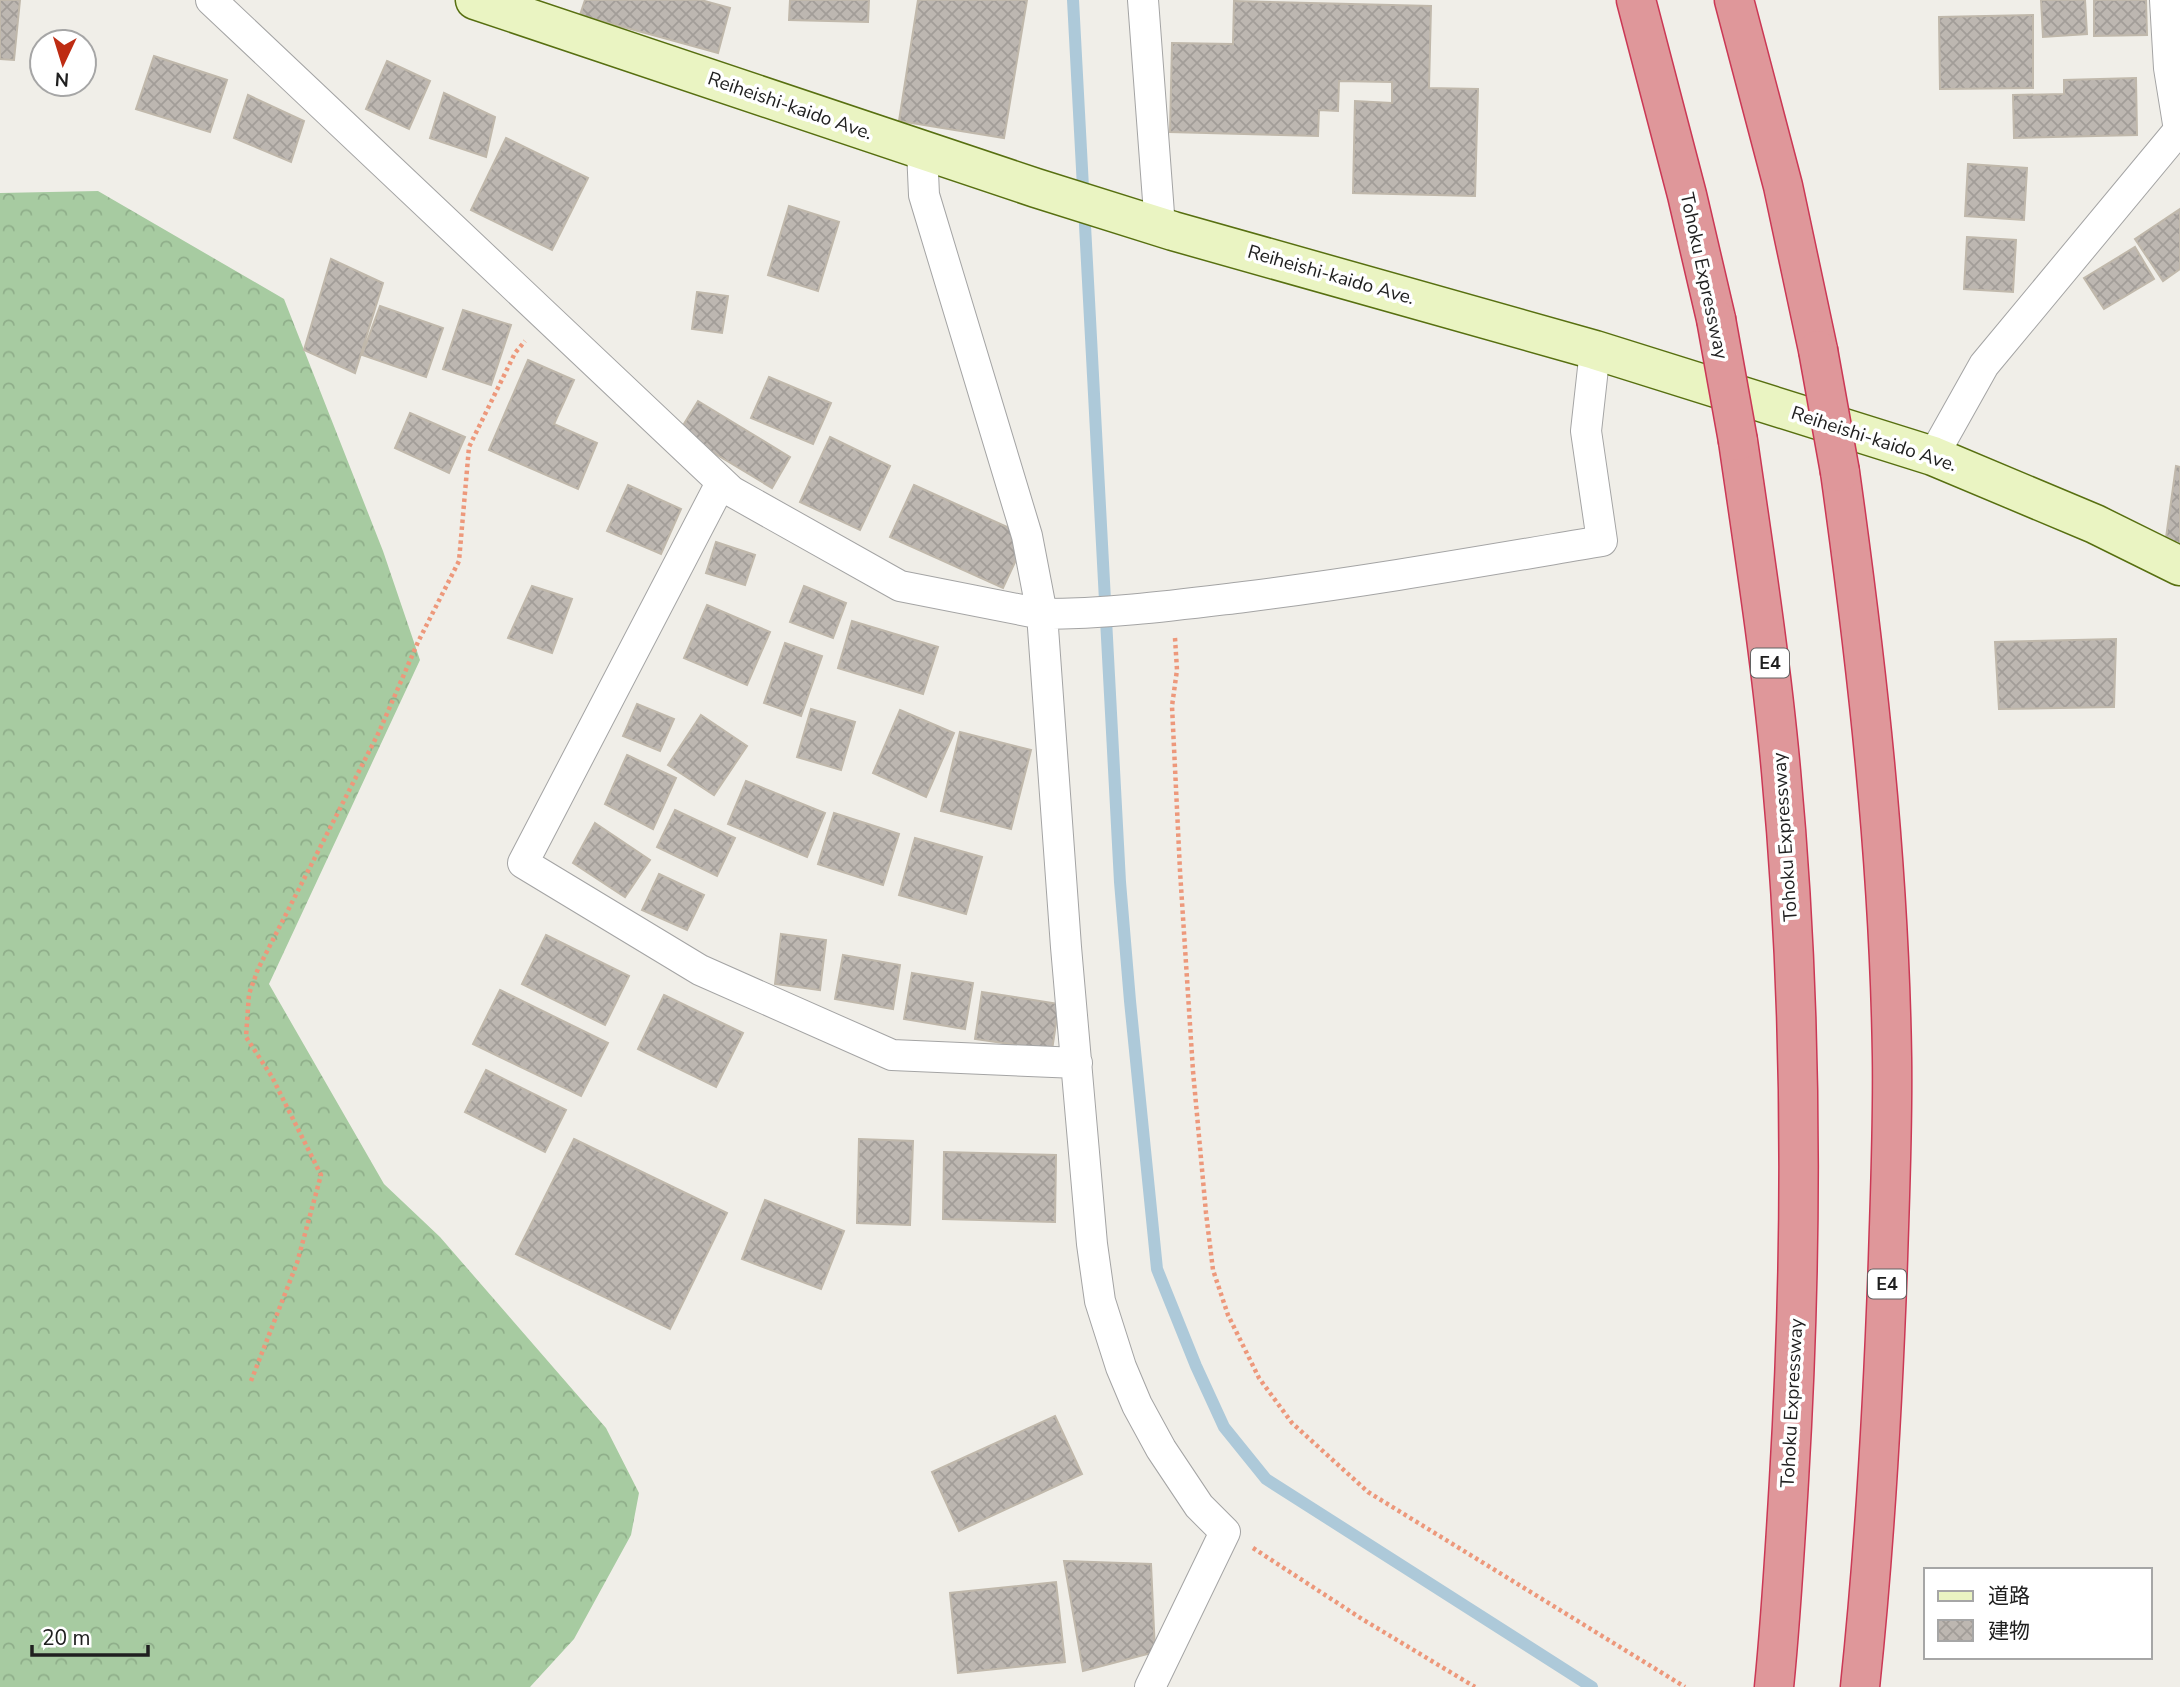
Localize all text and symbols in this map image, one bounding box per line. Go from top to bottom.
north arrow [28,28,98,98]
text: N [54,65,70,92]
street label: Reiheishi-kaido Ave. [704,66,876,146]
street label: Tohoku Expressway [1674,190,1734,362]
street label: Reiheishi-kaido Ave. [1244,239,1418,311]
street label: Reiheishi-kaido Ave. [1788,400,1960,478]
road number: E4 [1751,648,1789,678]
street label: Tohoku Expressway [1766,751,1804,922]
road number: E4 [1868,1269,1906,1298]
street label: Tohoku Expressway [1775,1317,1809,1488]
legend [1924,1568,2152,1659]
text: 道路 [1988,1582,2030,1610]
scale bar [32,1614,147,1658]
text: 建物 [1988,1617,2030,1645]
text: 20 m [42,1624,91,1652]

